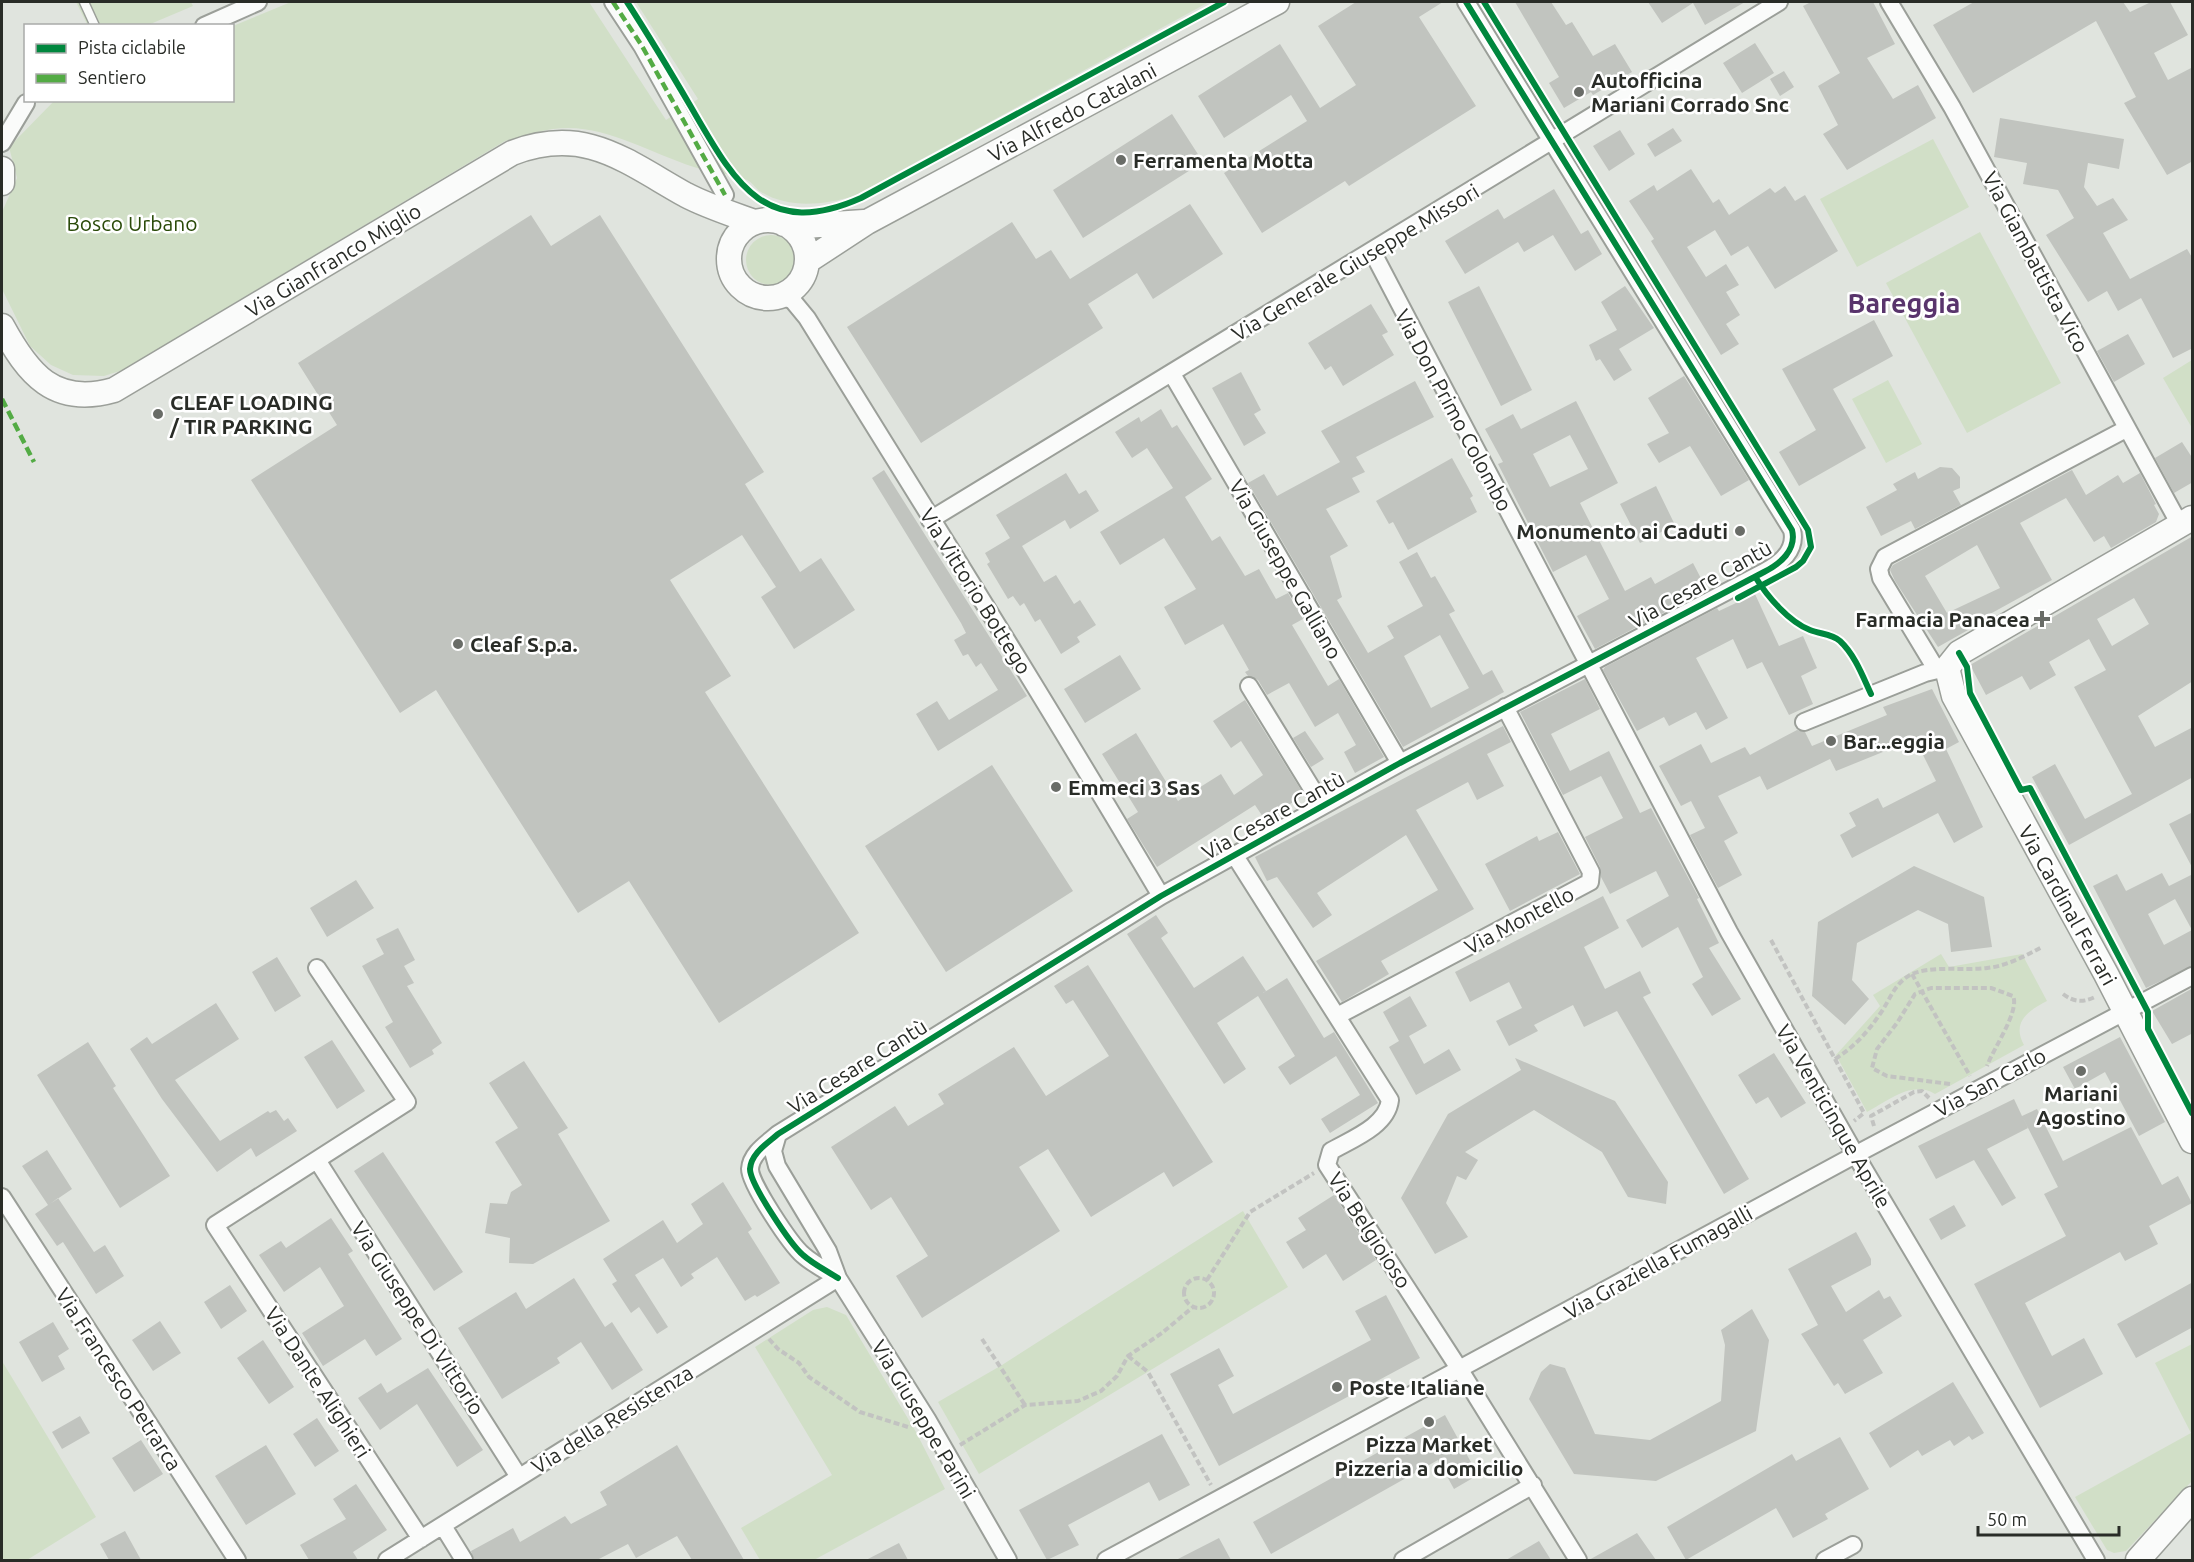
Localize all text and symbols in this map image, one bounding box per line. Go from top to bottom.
legend [24,24,234,102]
text: Pista ciclabile [78,37,186,57]
street label: Via Alfredo Catalani [984,58,1160,166]
text: Sentiero [78,67,146,87]
place label: Autofficina Mariani Corrado Snc [1591,68,1789,116]
marker: Autofficina Mariani Corrado Snc [1572,85,1586,99]
place label: Ferramenta Motta [1133,148,1313,172]
marker: Ferramenta Motta [1114,153,1128,167]
street label: Via Giambattista Vico [1978,167,2094,357]
street label: Via Generale Giuseppe Missori [1227,179,1483,345]
street label: Via Gianfranco Miglio [241,198,425,322]
park label: Bosco Urbano [66,211,198,235]
district label: Bareggia [1848,288,1960,318]
street label: Via Don Primo Colombo [1391,305,1517,515]
place label: CLEAF LOADING / TIR PARKING [169,390,333,438]
marker: CLEAF LOADING / TIR PARKING [151,407,165,421]
street label: Via Giuseppe Galliano [1225,475,1347,663]
street label: Via Vittorio Bottego [915,504,1037,678]
place label: Monumento ai Caduti [1516,519,1728,543]
marker: Monumento ai Caduti [1733,524,1747,538]
street label: Via Cesare Cantù [1625,535,1775,633]
place label: Farmacia Panacea [1855,607,2030,631]
marker: Farmacia Panacea [2035,612,2049,626]
place label: Cleaf S.p.a. [470,632,578,656]
marker: Cleaf S.p.a. [451,637,465,651]
place label: Bar...eggia [1843,729,1945,753]
marker: Bar...eggia [1824,734,1838,748]
street label: Via Cesare Cantù [1198,766,1348,864]
place label: Emmeci 3 Sas [1068,775,1200,799]
marker: Emmeci 3 Sas [1049,780,1063,794]
street label: Via Cardinal Ferrari [2014,821,2122,989]
street label: Via Montello [1460,881,1578,959]
street label: Via Cesare Cantù [783,1014,931,1118]
street label: Via Venticinque Aprile [1772,1020,1896,1212]
street label: Via San Carlo [1930,1043,2050,1121]
marker: Mariani Agostino [2074,1064,2088,1078]
place label: Mariani Agostino [2036,1081,2126,1129]
street label: Via Belgioioso [1324,1168,1416,1292]
street label: Via Graziella Fumagalli [1560,1200,1756,1324]
street label: Via Giuseppe Di Vittorio [347,1217,489,1419]
street label: Via Francesco Petrarca [51,1283,187,1475]
street label: Via Dante Alighieri [260,1302,376,1462]
street label: Via Giuseppe Parini [867,1335,981,1503]
street label: Via della Resistenza [527,1360,697,1478]
place label: Poste Italiane [1349,1375,1485,1399]
marker: Poste Italiane [1330,1380,1344,1394]
marker: Pizza Market Pizzeria a domicilio [1422,1415,1436,1429]
place label: Pizza Market Pizzeria a domicilio [1335,1432,1523,1480]
scale bar [1978,1499,2119,1537]
text: 50 m [1987,1509,2027,1529]

